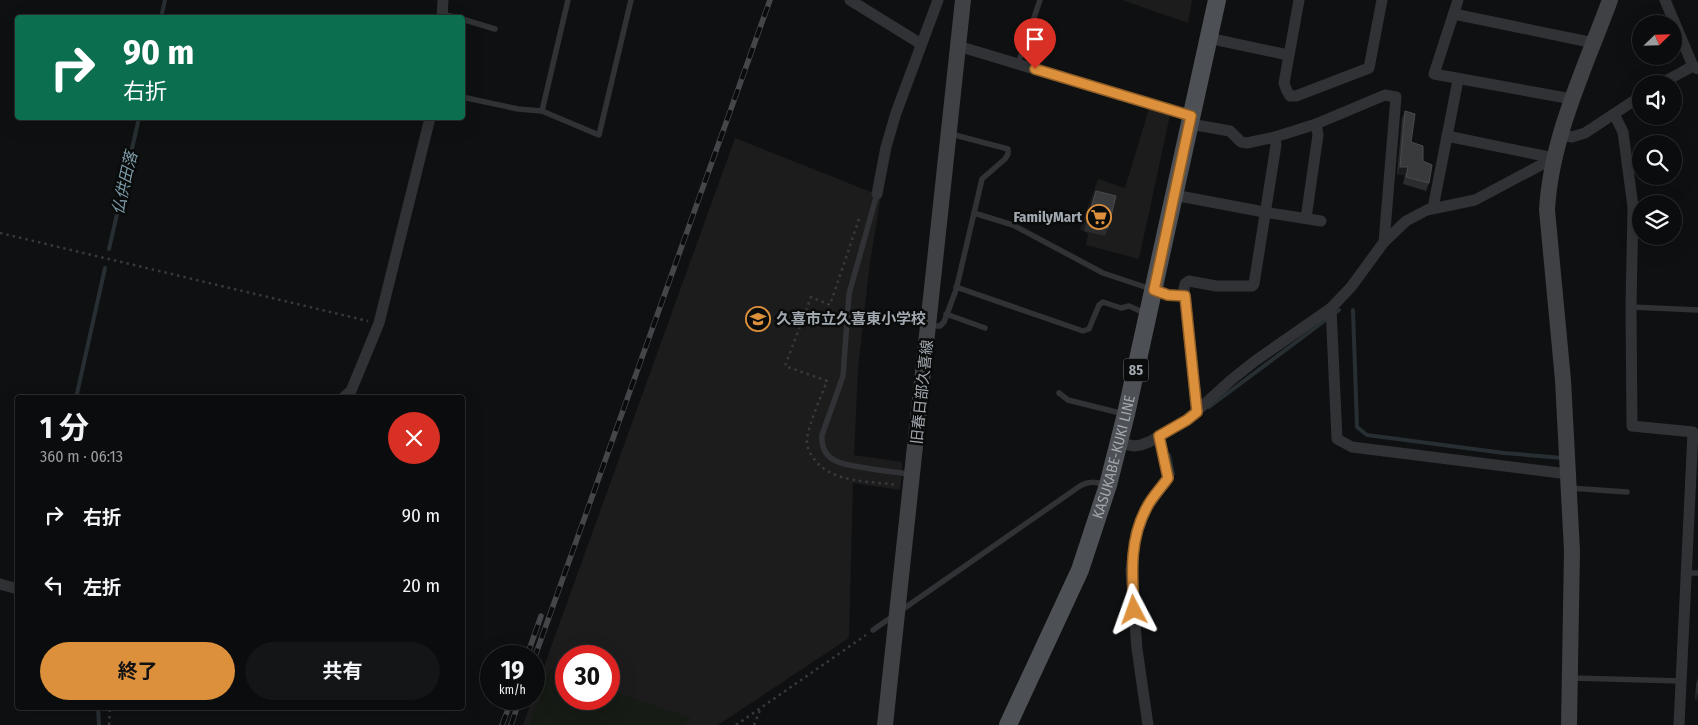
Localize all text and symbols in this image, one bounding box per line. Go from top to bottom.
north arrow [1632,15,1682,65]
map controls [1632,15,1682,245]
pin [1014,18,1056,69]
icon: arrive [1021,25,1049,53]
text: 90 m [123,31,194,73]
icon: right [40,35,105,100]
button: sound [1632,75,1682,125]
text: 右折 [123,78,167,105]
button: search [1632,135,1682,185]
water label: 仏供田落 [108,147,142,216]
button: layers [1632,195,1682,245]
supermarket icon: FamilyMart [1086,204,1112,230]
place label: FamilyMart [1013,208,1083,226]
school or university icon: 久喜市立久喜東小学校 [745,306,771,332]
place label: 久喜市立久喜東小学校 [776,310,926,328]
street label: 旧春日部久喜線 [908,339,936,445]
road number: 85 [1124,358,1148,382]
street label: KASUKABE-KUKI LINE [1088,394,1139,521]
text: 1 分 [40,410,89,446]
button: close [388,412,440,464]
text: 360 m · 06:13 [40,447,123,466]
icon: right [40,501,68,529]
text: 90 m [402,504,440,527]
text: 右折 [83,506,121,529]
icon: left [40,571,68,599]
text: 20 m [403,574,440,597]
text: 左折 [83,576,121,599]
position arrow [1107,583,1159,635]
button: 終了 [40,642,235,700]
button: 共有 [245,642,440,700]
speed limit sign: 30 [555,645,620,710]
text: 19 [501,656,524,686]
text: km/h [499,683,526,697]

